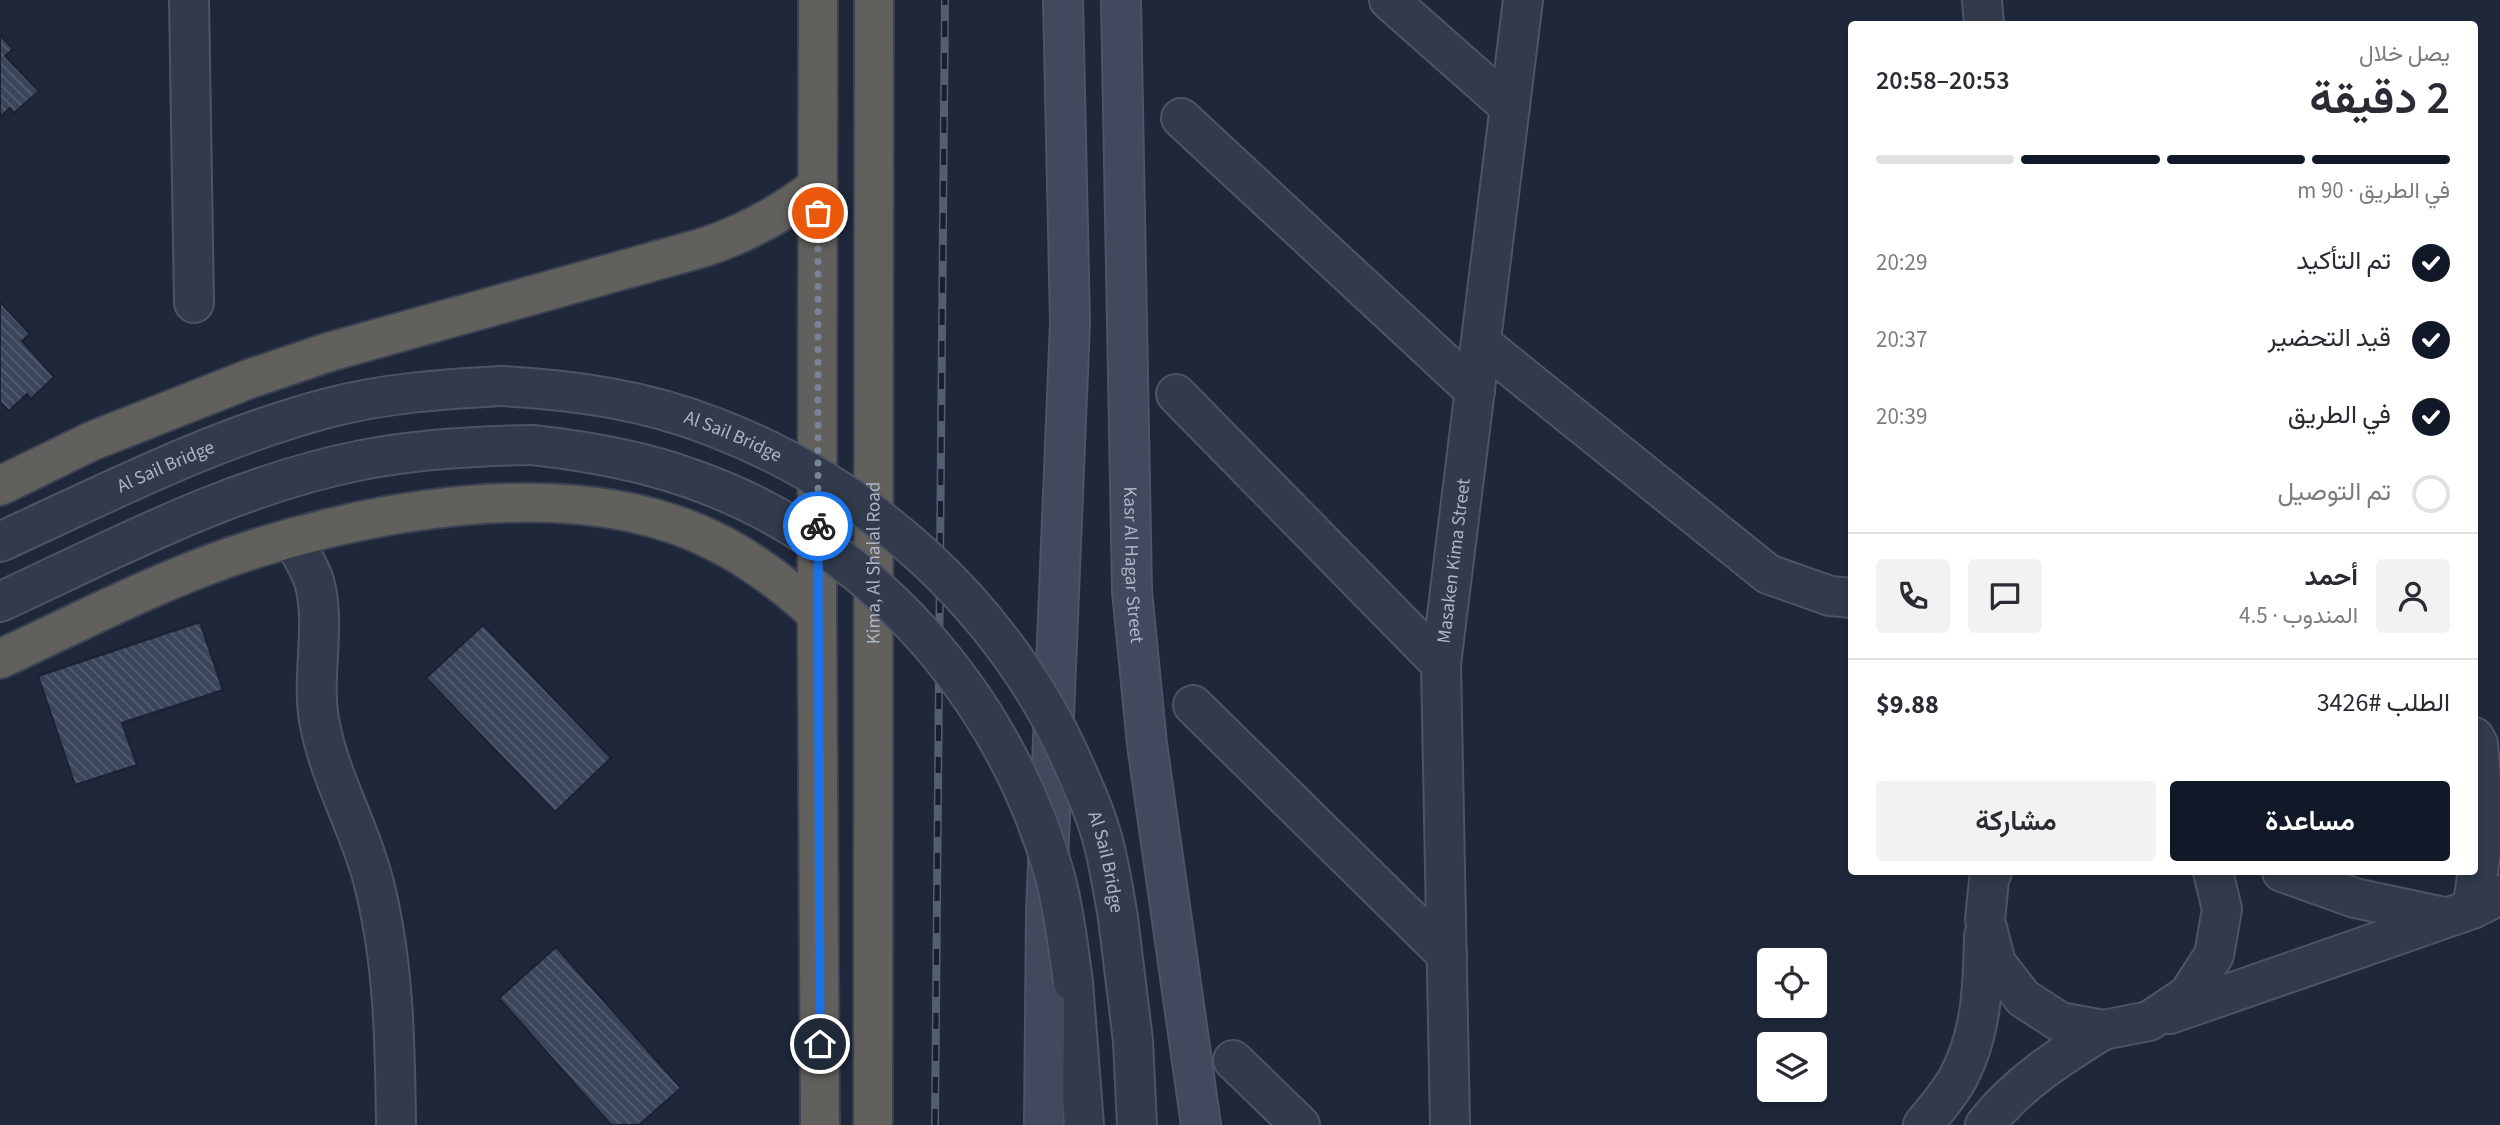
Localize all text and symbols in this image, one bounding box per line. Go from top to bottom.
text: يصل خلال [2359,37,2450,70]
text: 20:53–20:58 [1876,62,2010,99]
text: 2 دقيقة [2309,66,2450,131]
text: في الطريق · 90 m [2297,174,2450,207]
pin [788,183,848,243]
icon: bag [799,194,837,232]
text: تم التأكيد [2296,242,2391,279]
icon: check [2412,244,2450,282]
text: 20:29 [1876,246,1927,279]
text: قيد التحضير [2267,319,2391,356]
icon: check [2412,321,2450,359]
text: 20:37 [1876,323,1927,356]
text: في الطريق [2288,396,2391,433]
icon: check [2412,398,2450,436]
text: 20:39 [1876,400,1927,433]
street label: Al Sail Bridge [681,404,787,469]
street label: Al Sail Bridge [112,434,218,500]
text: تم التوصيل [2277,473,2391,510]
street label: Masaken Kima Street [1430,476,1477,645]
street label: Kima, Al Shalal Road [860,482,887,644]
street label: Kasr Al Hagar Street [1117,486,1151,645]
courier [783,491,853,561]
icon: bike [799,507,837,545]
text: أحمد [2305,558,2358,595]
button: phone [1876,559,1950,633]
button: chat [1968,559,2042,633]
button: person [2376,559,2450,633]
text: المندوب · 4.5 [2239,599,2358,632]
text: الطلب #3426 [2317,684,2450,721]
text: $9.88 [1876,686,1939,723]
button: مشاركة [1876,781,2156,861]
button: مساعدة [2170,781,2450,861]
street label: Al Sail Bridge [1081,807,1130,915]
map controls [1757,948,1827,1102]
button: locate [1757,948,1827,1018]
pin [790,1014,850,1074]
icon: home [801,1025,839,1063]
button: layers [1757,1032,1827,1102]

